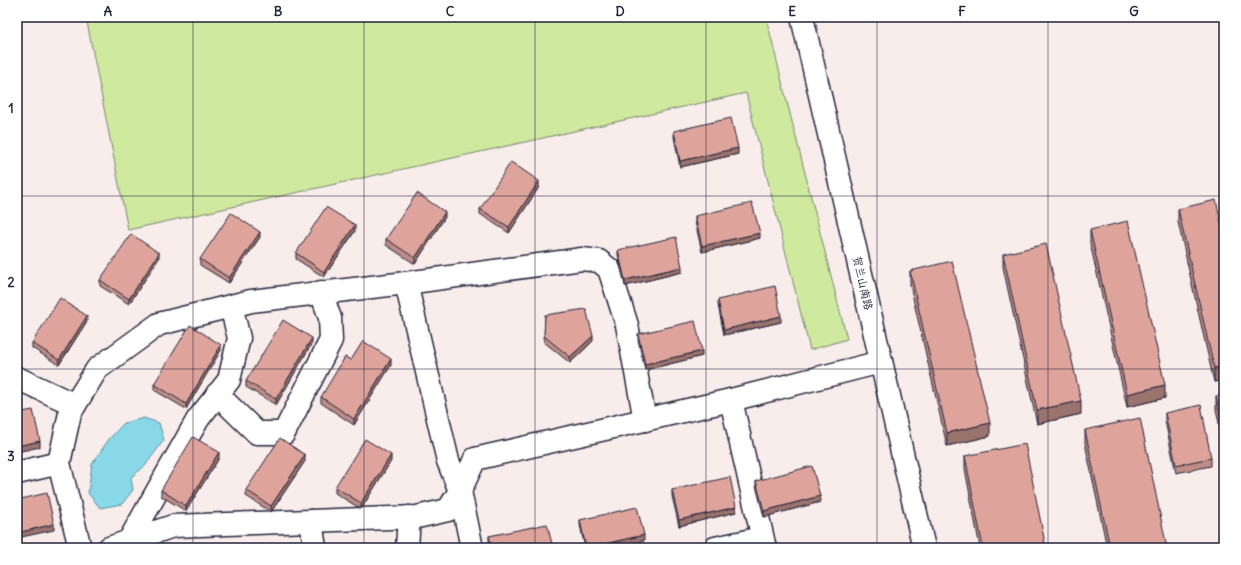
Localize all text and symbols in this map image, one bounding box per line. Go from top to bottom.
text: A [104,3,113,20]
text: B [274,3,283,20]
text: C [446,3,455,20]
text: D [615,3,625,20]
text: E [788,3,796,20]
text: F [958,3,966,20]
text: G [1129,3,1139,20]
text: 1 [8,100,14,117]
street label: 贺兰山南路 [850,255,876,311]
text: 2 [7,274,15,291]
text: 3 [7,448,15,465]

